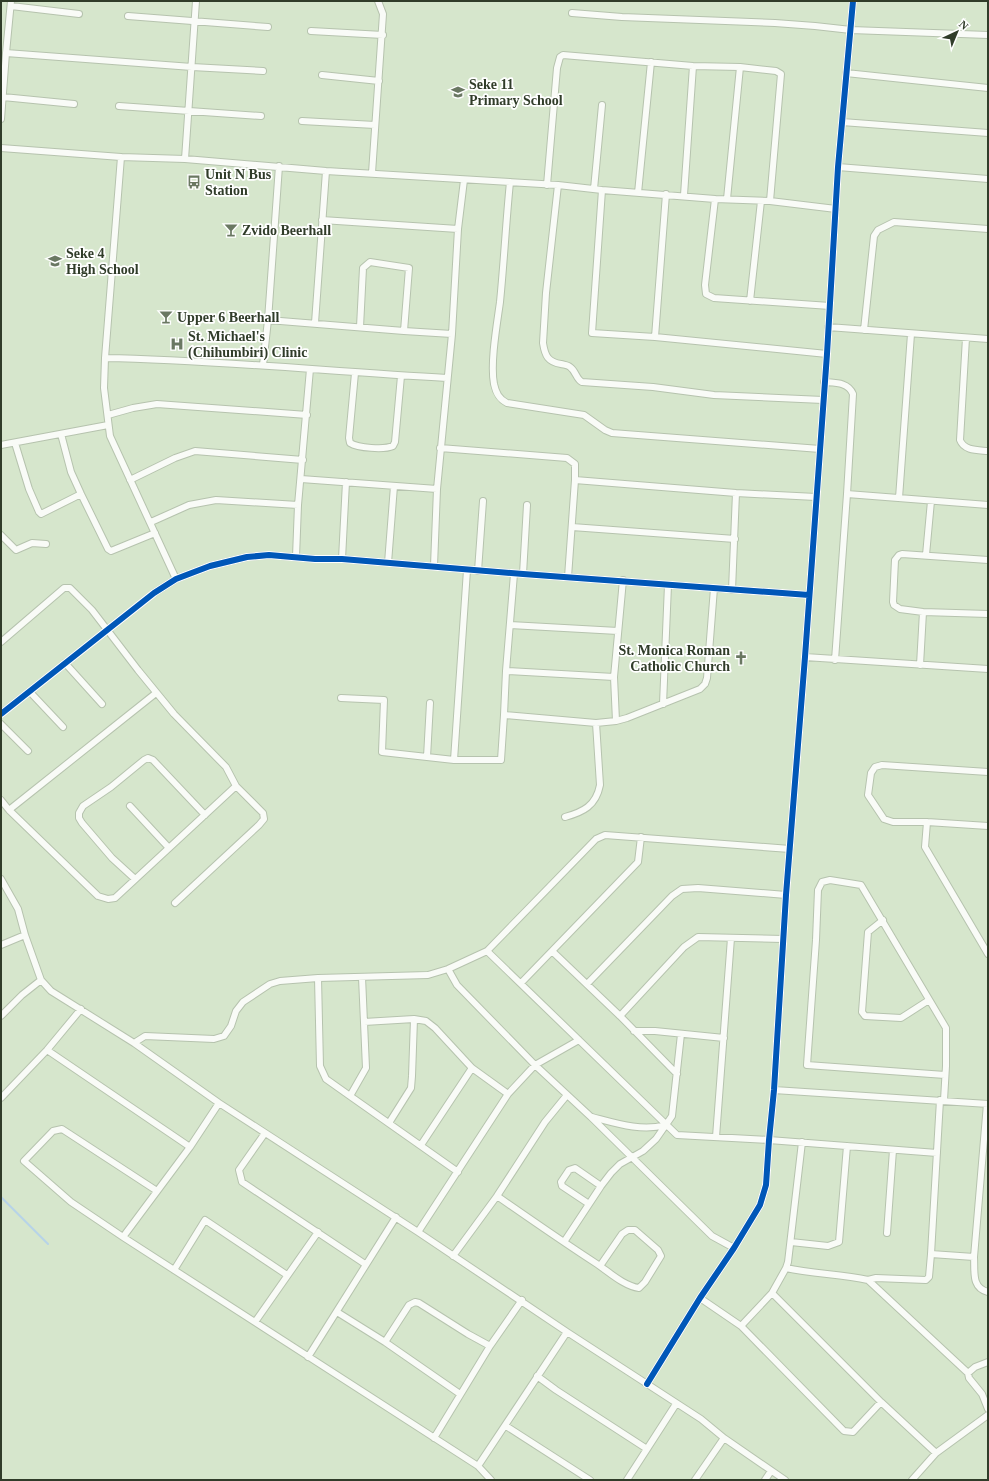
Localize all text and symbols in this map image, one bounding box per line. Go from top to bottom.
north arrow [937,12,977,52]
text: N [957,18,971,32]
place label: Seke 11 Primary School [469,77,563,108]
school or university icon: Seke 11 Primary School [450,84,466,100]
place label: Unit N Bus Station [205,167,272,198]
bus stop icon: Unit N Bus Station [186,174,202,190]
bar icon: Zvido Beerhall [223,222,239,238]
place label: Zvido Beerhall [242,223,331,238]
place label: Seke 4 High School [66,246,139,277]
school or university icon: Seke 4 High School [47,253,63,269]
bar icon: Upper 6 Beerhall [158,309,174,325]
place label: Upper 6 Beerhall [177,310,280,325]
place label: St. Michael's (Chihumbiri) Clinic [188,329,307,361]
hospital icon: St. Michael's (Chihumbiri) Clinic [169,336,185,352]
place label: St. Monica Roman Catholic Church [618,643,730,674]
church icon: St. Monica Roman Catholic Church [733,650,749,666]

